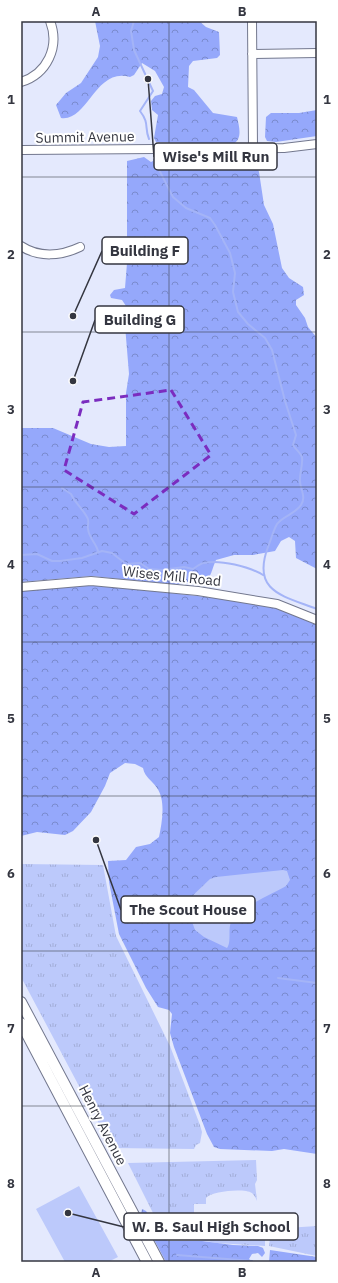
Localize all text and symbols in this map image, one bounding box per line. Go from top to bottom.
text: A [92,3,101,20]
text: B [238,3,247,20]
text: 1 [7,91,15,108]
text: 1 [323,91,331,108]
street label: Summit Avenue [35,127,135,147]
callout: Wise's Mill Run [154,143,277,170]
text: Wise's Mill Run [163,147,269,166]
callout: Building F [102,237,188,264]
text: Building F [110,241,181,260]
text: 2 [7,246,15,263]
text: 2 [323,246,331,263]
callout: Building G [95,306,184,333]
text: Building G [104,310,176,329]
text: 3 [7,401,15,418]
text: 3 [323,401,331,418]
text: 4 [7,556,15,573]
text: 4 [323,556,331,573]
street label: Wises Mill Road [122,562,222,590]
text: 5 [7,710,15,727]
text: 5 [323,710,331,727]
text: 6 [7,865,15,882]
text: 6 [323,865,331,882]
callout: The Scout House [121,896,255,923]
text: The Scout House [129,900,247,919]
text: 7 [7,1020,15,1037]
text: 7 [323,1020,331,1037]
street label: Henry Avenue [75,1082,131,1168]
text: 8 [7,1175,15,1192]
text: 8 [323,1175,331,1192]
callout: W. B. Saul High School [124,1213,298,1240]
text: W. B. Saul High School [132,1217,291,1236]
text: A [92,1264,101,1281]
text: B [238,1264,247,1281]

